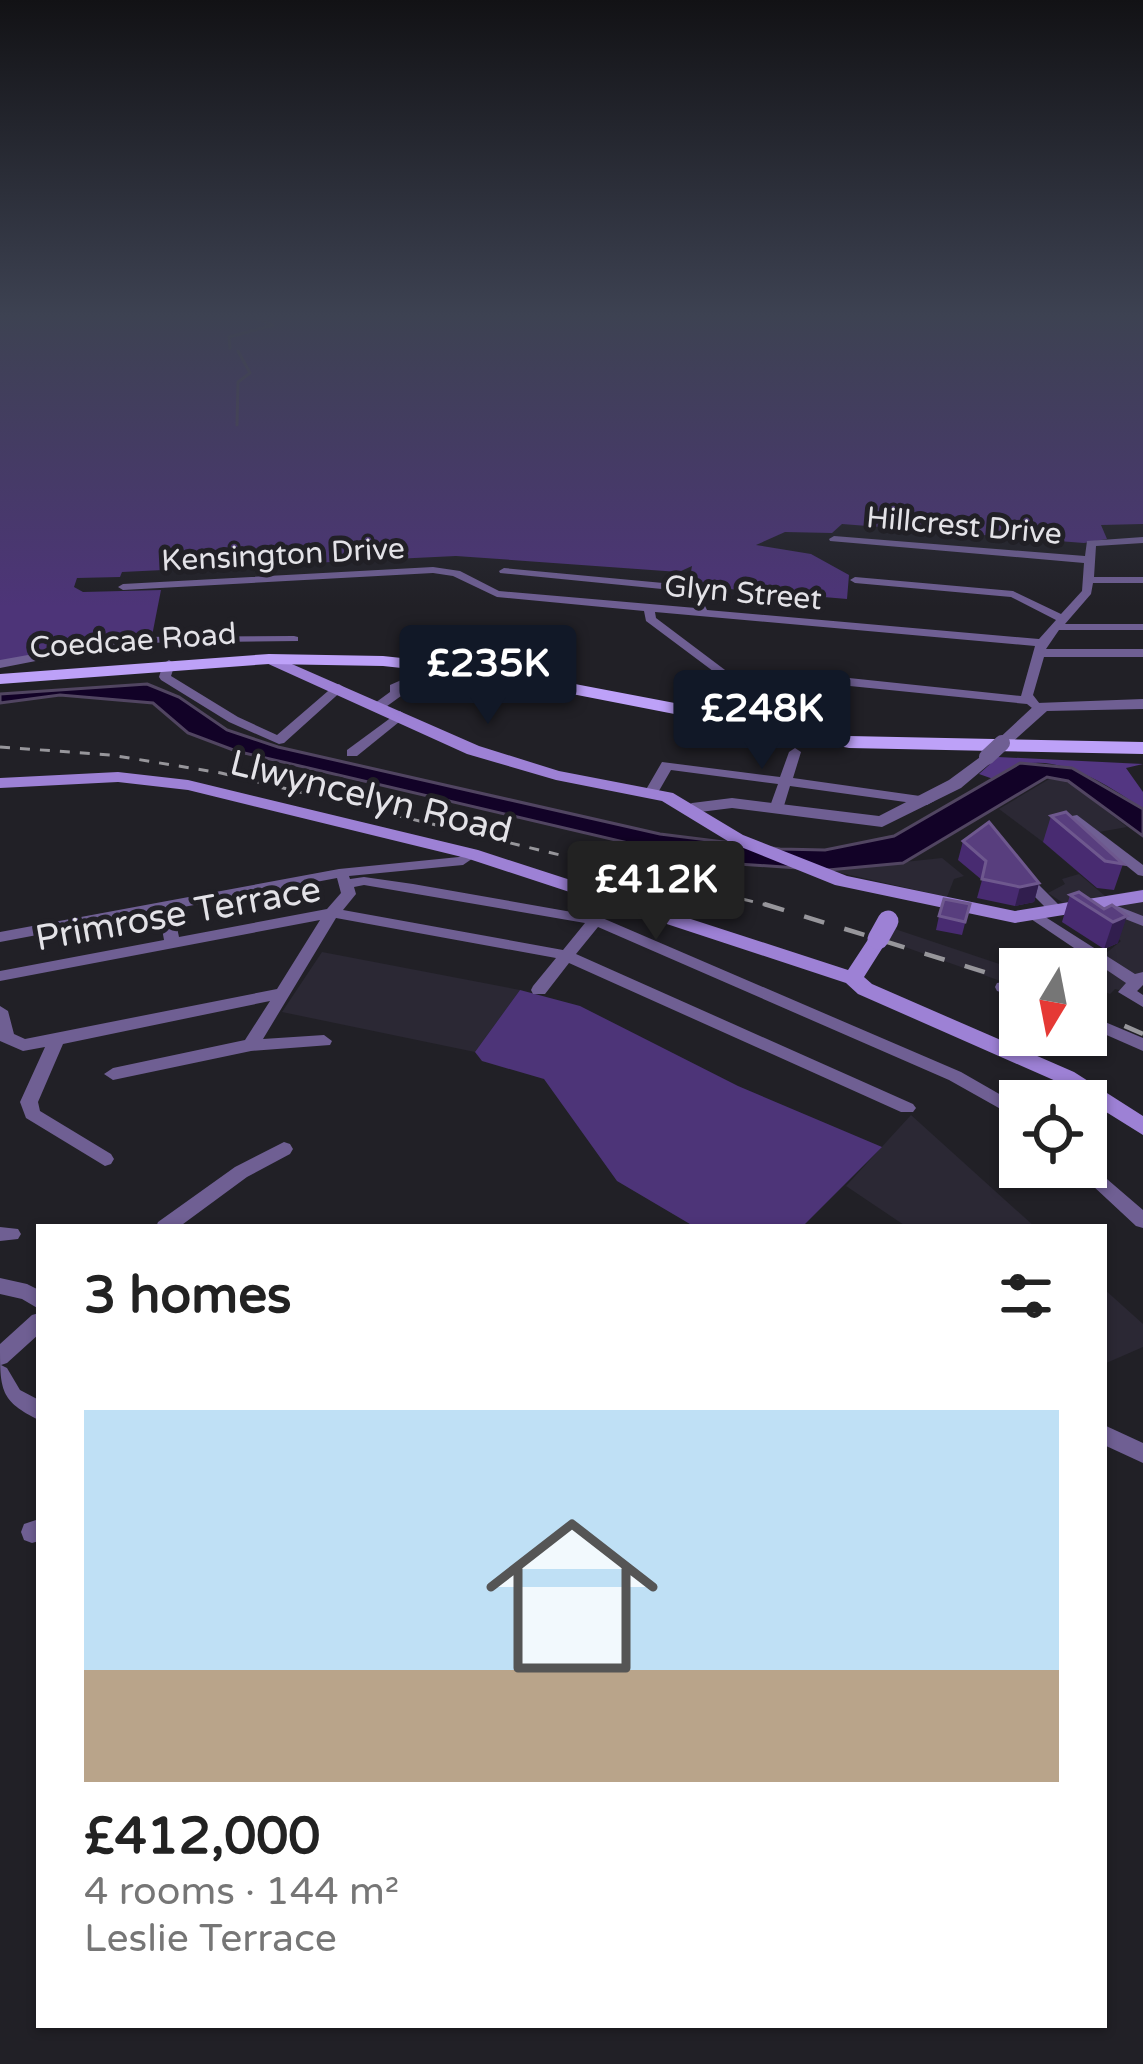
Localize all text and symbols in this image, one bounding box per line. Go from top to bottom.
street label: Hillcrest Drive [865,499,1063,553]
street label: Kensington Drive [160,530,406,580]
street label: Glyn Street [663,568,823,618]
street label: Coedcae Road [28,615,238,667]
pin: £235K [404,625,572,727]
text: £235K [426,640,550,687]
pin: £248K [678,670,846,772]
text: £248K [700,685,824,732]
street label: Llwyncelyn Road [226,741,516,853]
pin: £412K [572,841,740,943]
text: £412K [594,856,718,903]
street label: Primrose Terrace [32,868,324,960]
north arrow [999,948,1107,1056]
map controls [999,948,1107,1188]
button: locate [999,1080,1107,1188]
icon: filters [993,1263,1059,1329]
text: 3 homes [84,1265,292,1327]
icon: home [464,1488,680,1704]
text: £412,000 [84,1806,320,1868]
text: 4 rooms · 144 m² [84,1868,399,1915]
text: Leslie Terrace [84,1915,337,1962]

